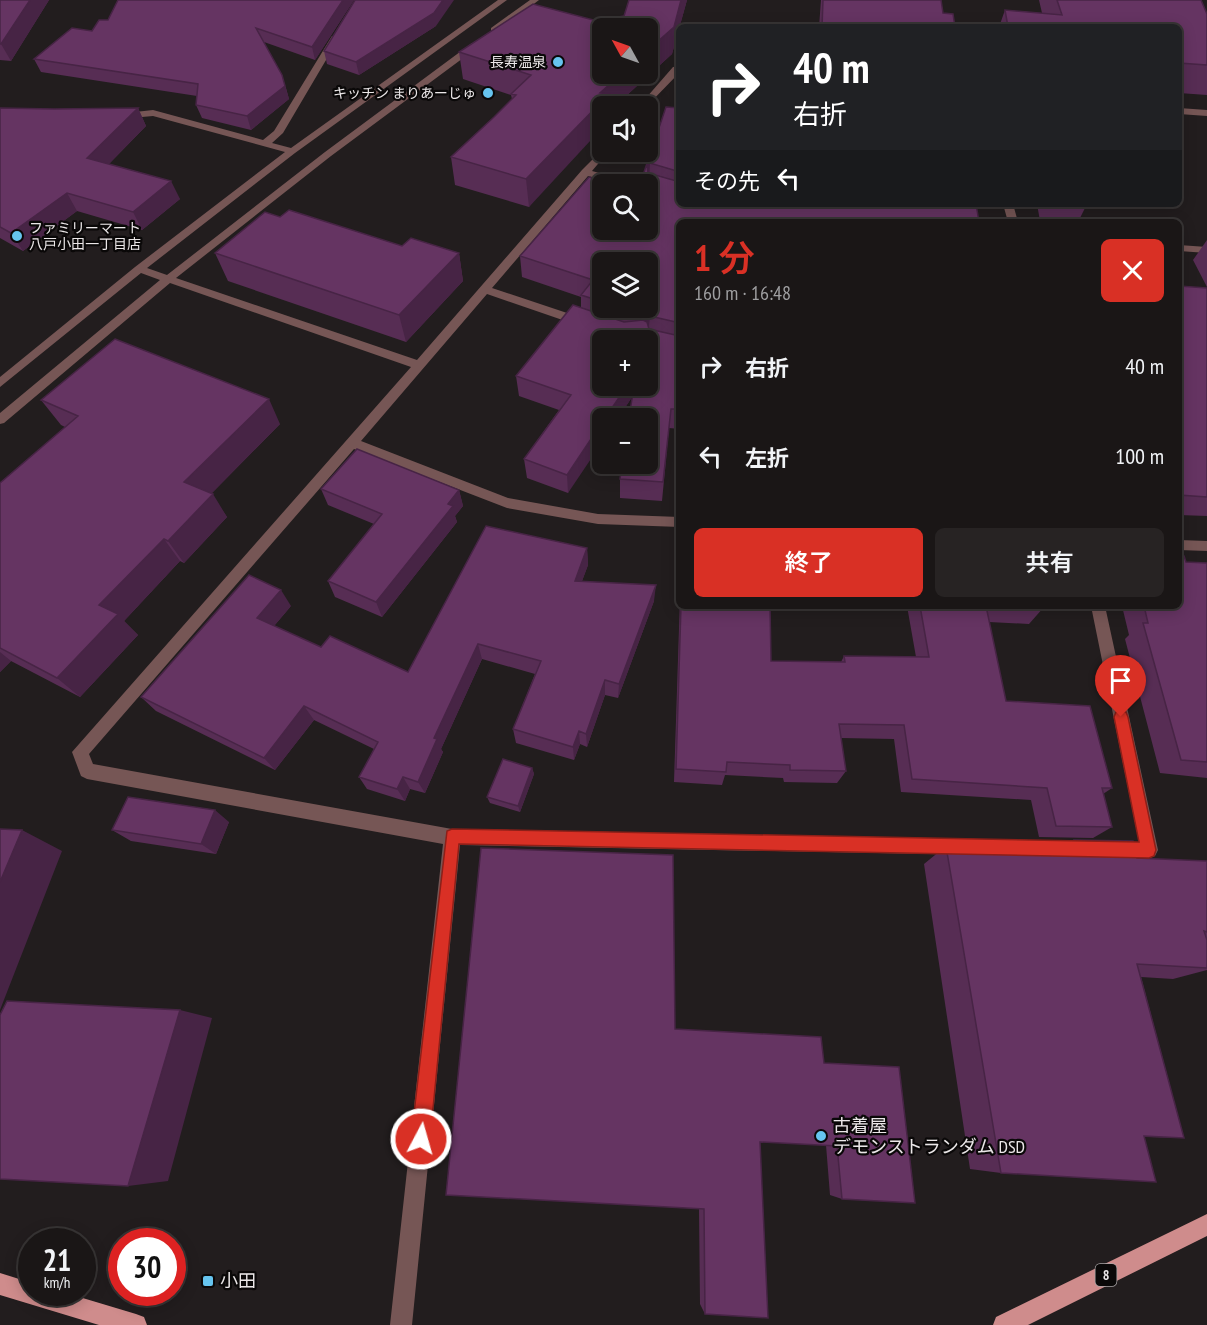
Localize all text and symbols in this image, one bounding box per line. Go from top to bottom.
north arrow [592,18,658,84]
map controls [592,18,658,474]
text: 40 m [793,40,870,95]
icon: right [694,48,772,126]
place label: 長寿温泉 [490,53,546,71]
marker: 長寿温泉 [551,55,565,69]
place label: キッチン まりあーじゅ [333,84,476,102]
marker: キッチン まりあーじゅ [481,86,495,100]
button: sound [592,96,658,162]
text: 右折 [793,97,847,131]
icon: left [772,162,805,195]
text: その先 [694,167,760,195]
button: search [592,174,658,240]
place label: ファミリーマート 八戸小田一丁目店 [29,219,141,253]
marker: ファミリーマート 八戸小田一丁目店 [10,229,24,243]
text: 1 分 [694,234,755,281]
button: close [1101,239,1164,302]
button: layers [592,252,658,318]
text: 160 m · 16:48 [694,280,791,306]
button: + [592,330,658,396]
icon: right [694,350,727,383]
text: 40 m [1125,352,1164,380]
text: 右折 [745,354,789,382]
button: − [592,408,658,474]
icon: left [694,440,727,473]
text: 100 m [1115,442,1164,470]
text: 左折 [745,444,789,472]
button: 終了 [694,528,923,597]
button: 共有 [935,528,1164,597]
pin [1095,655,1146,717]
icon: arrive [1104,664,1137,697]
position arrow [389,1107,453,1171]
place label: 古着屋 デモンストランダム DSD [833,1114,1025,1158]
marker: 古着屋 デモンストランダム DSD [814,1129,828,1143]
speed limit sign: 30 [108,1228,186,1306]
text: 21 [43,1240,71,1279]
road number: 8 [1096,1264,1116,1286]
place label: 小田 [220,1269,256,1292]
text: km/h [44,1273,70,1292]
marker: 小田 [201,1274,215,1288]

